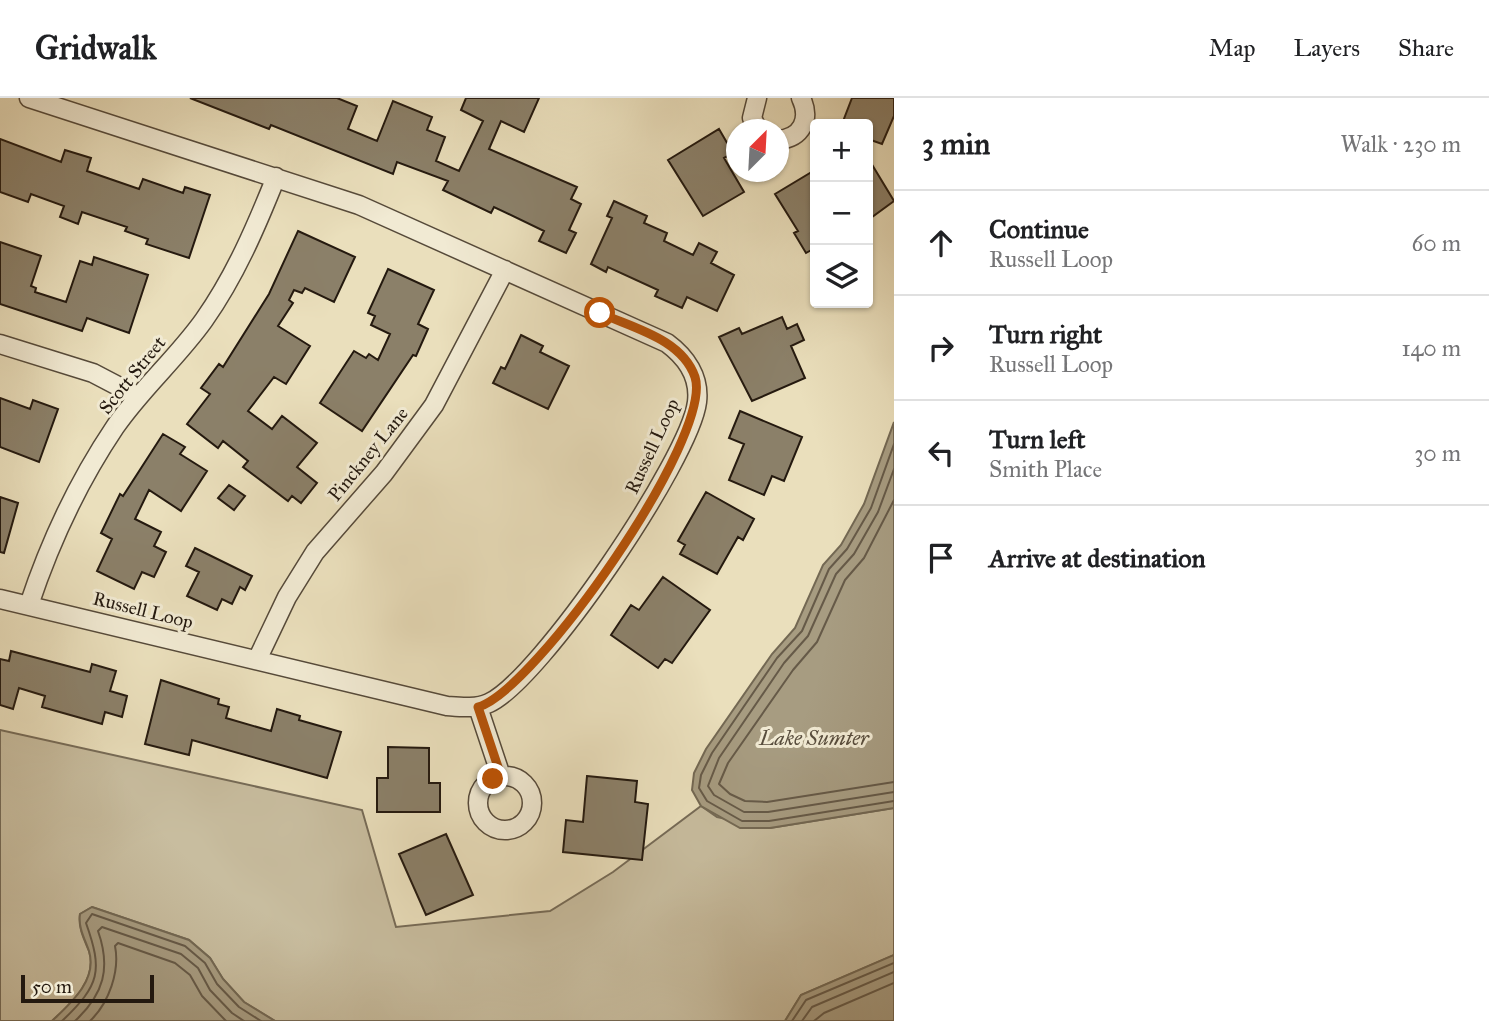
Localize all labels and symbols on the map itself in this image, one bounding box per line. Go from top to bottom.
north arrow [726,119,789,182]
route start [584,297,615,328]
street label: Scott Street [94,331,171,419]
street label: Russell Loop [620,395,684,497]
street label: Pinckney Lane [323,402,413,506]
street label: Russell Loop [91,586,195,634]
water label: Lake Sumter [758,725,870,751]
route end [477,763,508,794]
scale bar [21,972,154,1004]

